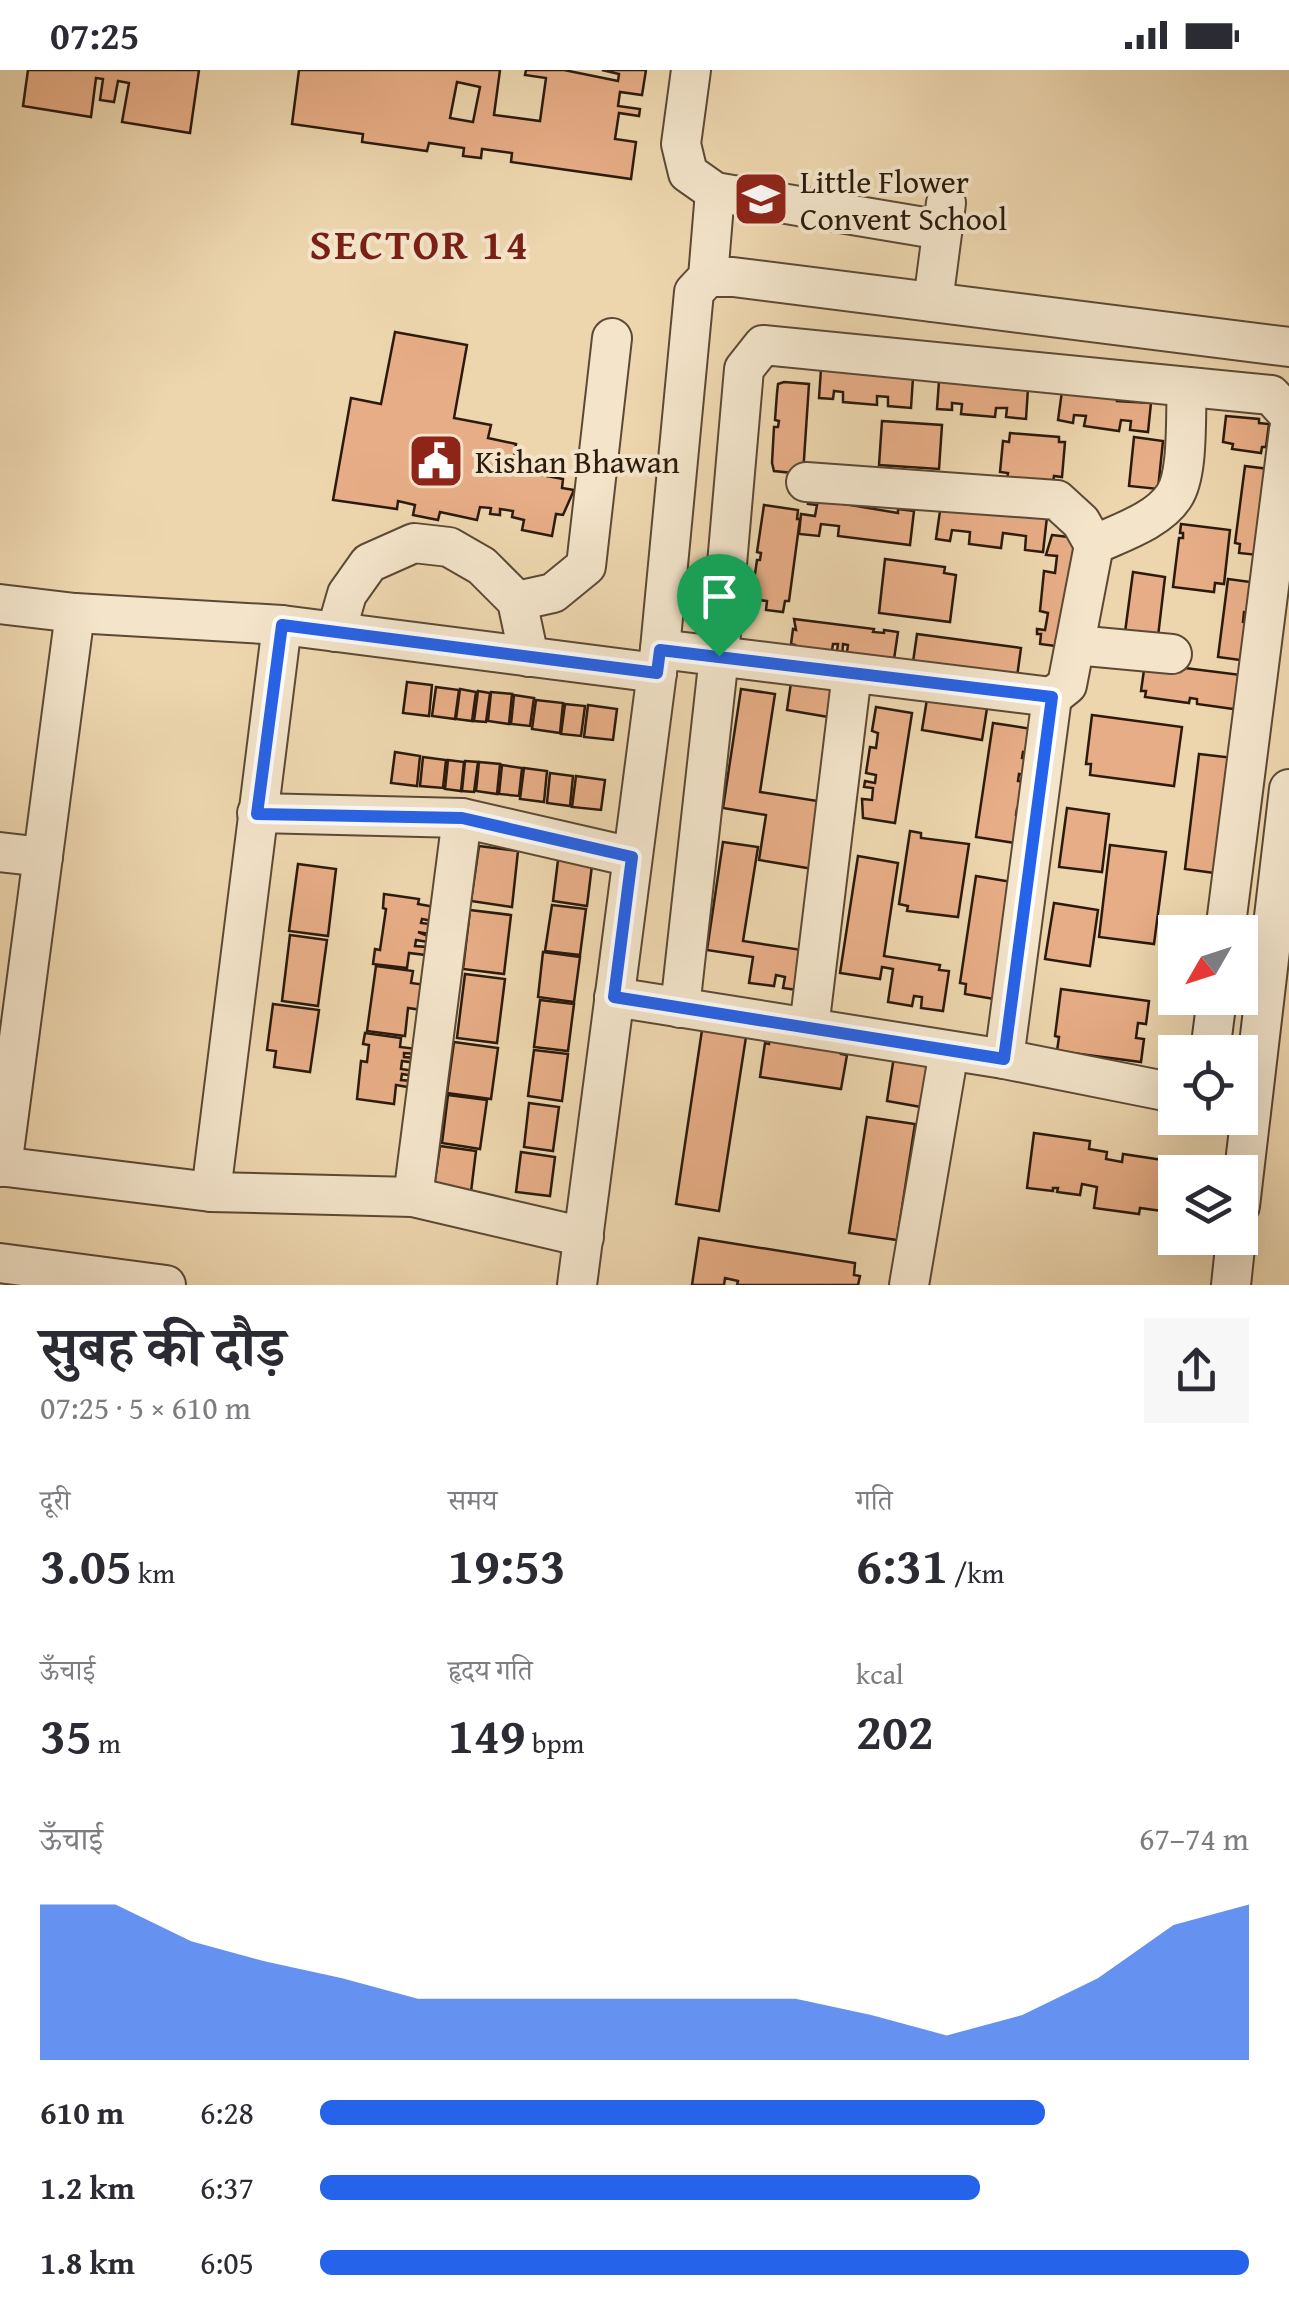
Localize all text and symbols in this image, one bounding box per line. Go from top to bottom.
text: 07:25 [50,7,140,63]
place label: Little Flower Convent School [800,158,1007,242]
school or university icon: Little Flower Convent School [731,169,791,229]
district label: SECTOR 14 [310,213,530,274]
public building icon: Kishan Bhawan [406,431,466,491]
place label: Kishan Bhawan [475,438,680,485]
pin [677,554,762,657]
icon: arrive [692,569,747,624]
north arrow [1158,915,1258,1015]
map controls [1158,915,1258,1255]
button: locate [1158,1035,1258,1135]
button: layers [1158,1155,1258,1255]
text: सुबह की दौड़ [40,1306,285,1386]
button: share [1144,1318,1249,1423]
text: 07:25 · 5 × 610 m [40,1384,251,1431]
text: दूरी [40,1479,70,1520]
text: समय [448,1479,497,1520]
text: गति [856,1479,893,1520]
text: 3.05 [40,1528,132,1601]
text: 19:53 [448,1528,566,1601]
text: 6:31 [856,1528,948,1601]
text: km [132,1552,175,1593]
text: /km [948,1552,1004,1593]
text: ऊँचाई [40,1649,95,1690]
text: हृदय गति [448,1649,533,1690]
text: kcal [856,1653,904,1694]
text: 202 [856,1694,934,1767]
text: 35 [40,1698,92,1771]
text: 149 [448,1698,526,1771]
text: m [92,1722,121,1763]
text: bpm [526,1722,584,1763]
text: ऊँचाई [40,1815,103,1862]
text: 67–74 m [1139,1815,1249,1862]
text: 610 m [40,2089,124,2136]
text: 6:28 [200,2089,254,2136]
text: 1.2 km [40,2164,135,2211]
text: 6:37 [200,2164,254,2211]
text: 1.8 km [40,2239,135,2286]
text: 6:05 [200,2239,254,2286]

